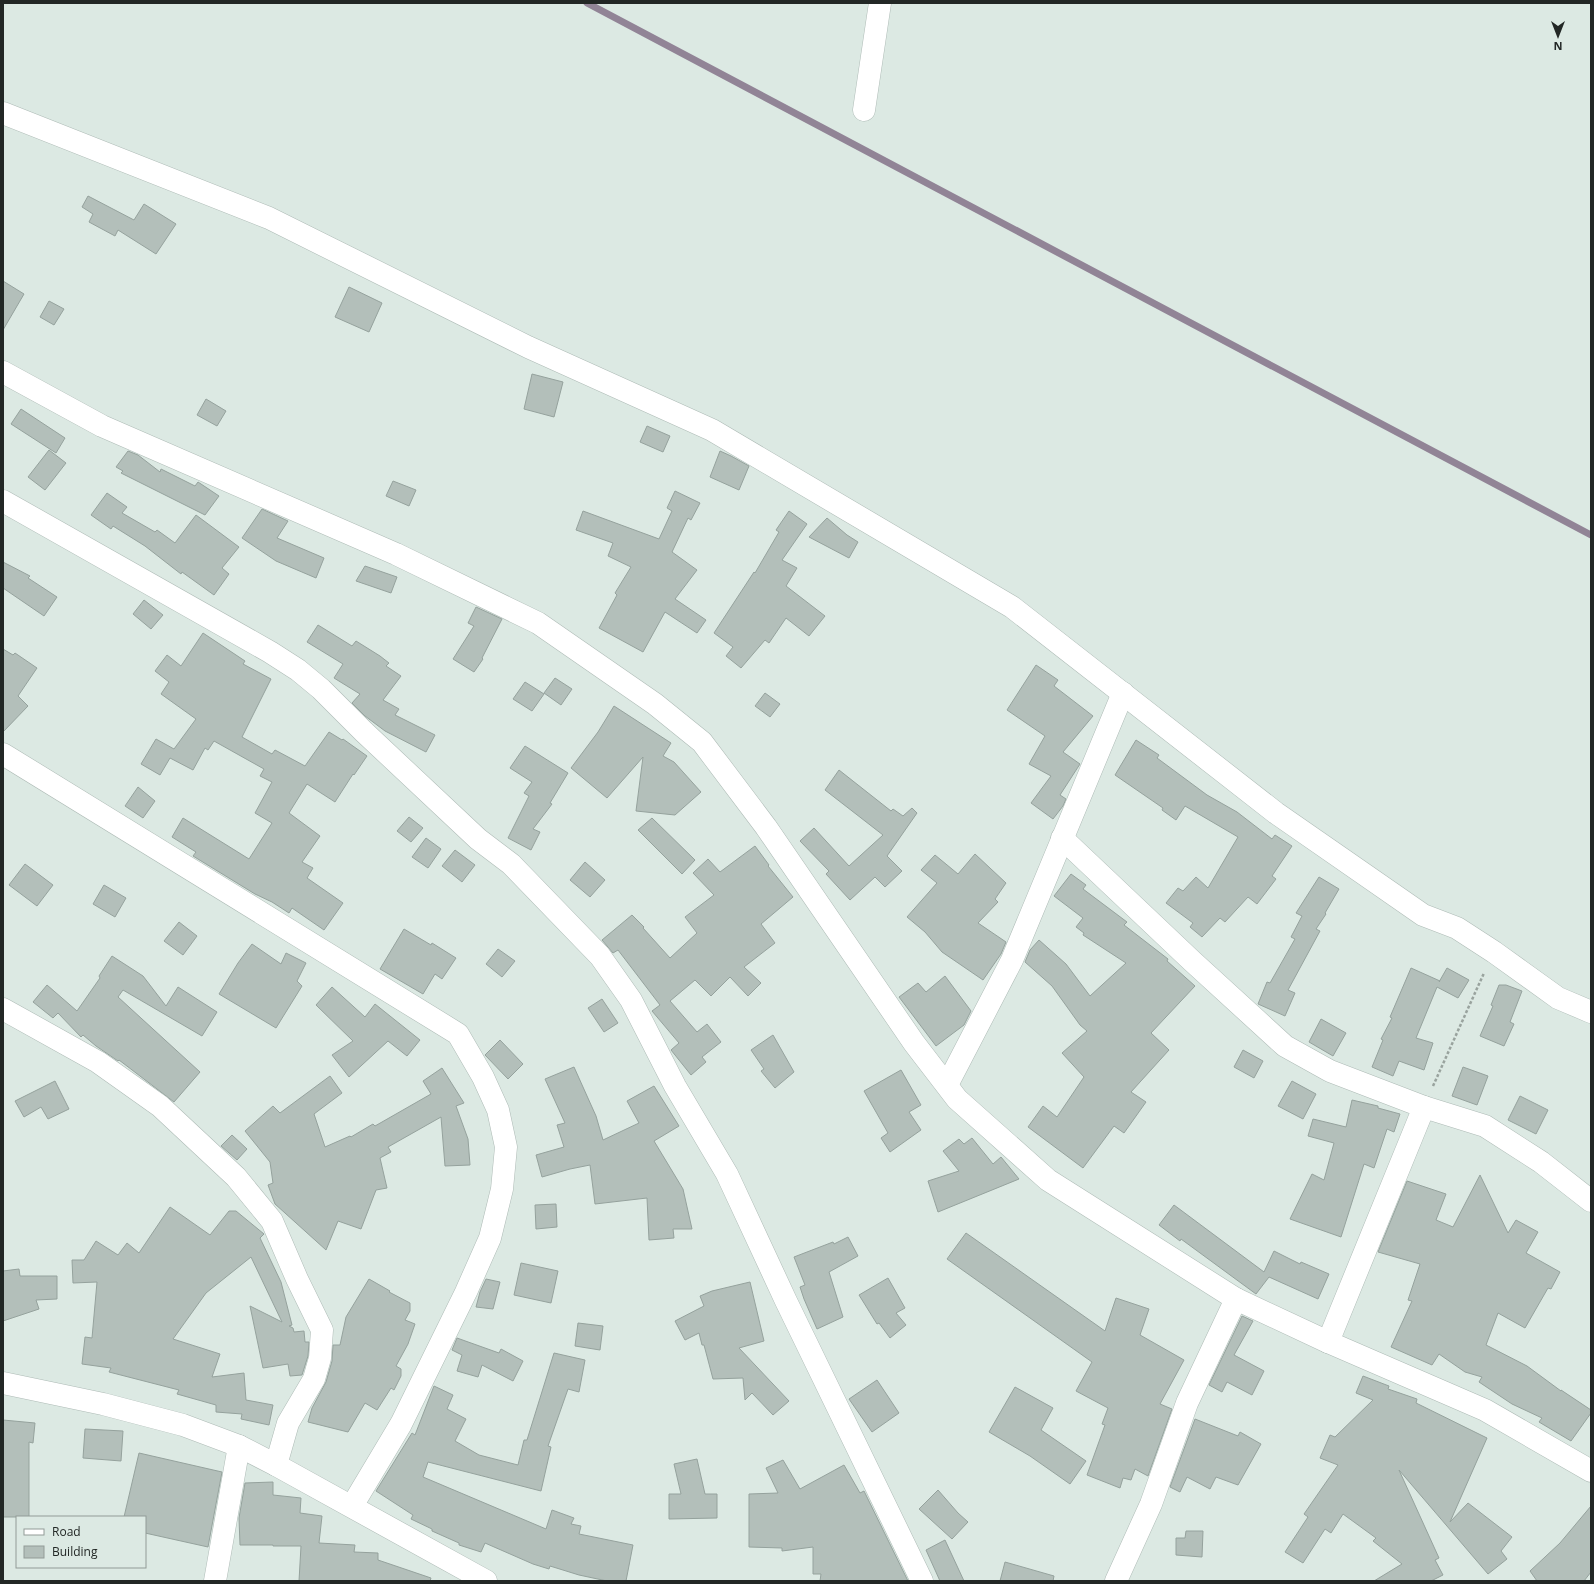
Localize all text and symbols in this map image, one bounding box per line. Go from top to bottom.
north arrow [1538,16,1578,56]
text: N [1554,39,1562,54]
legend [16,1516,146,1568]
text: Road [52,1523,81,1540]
text: Building [52,1543,98,1560]

